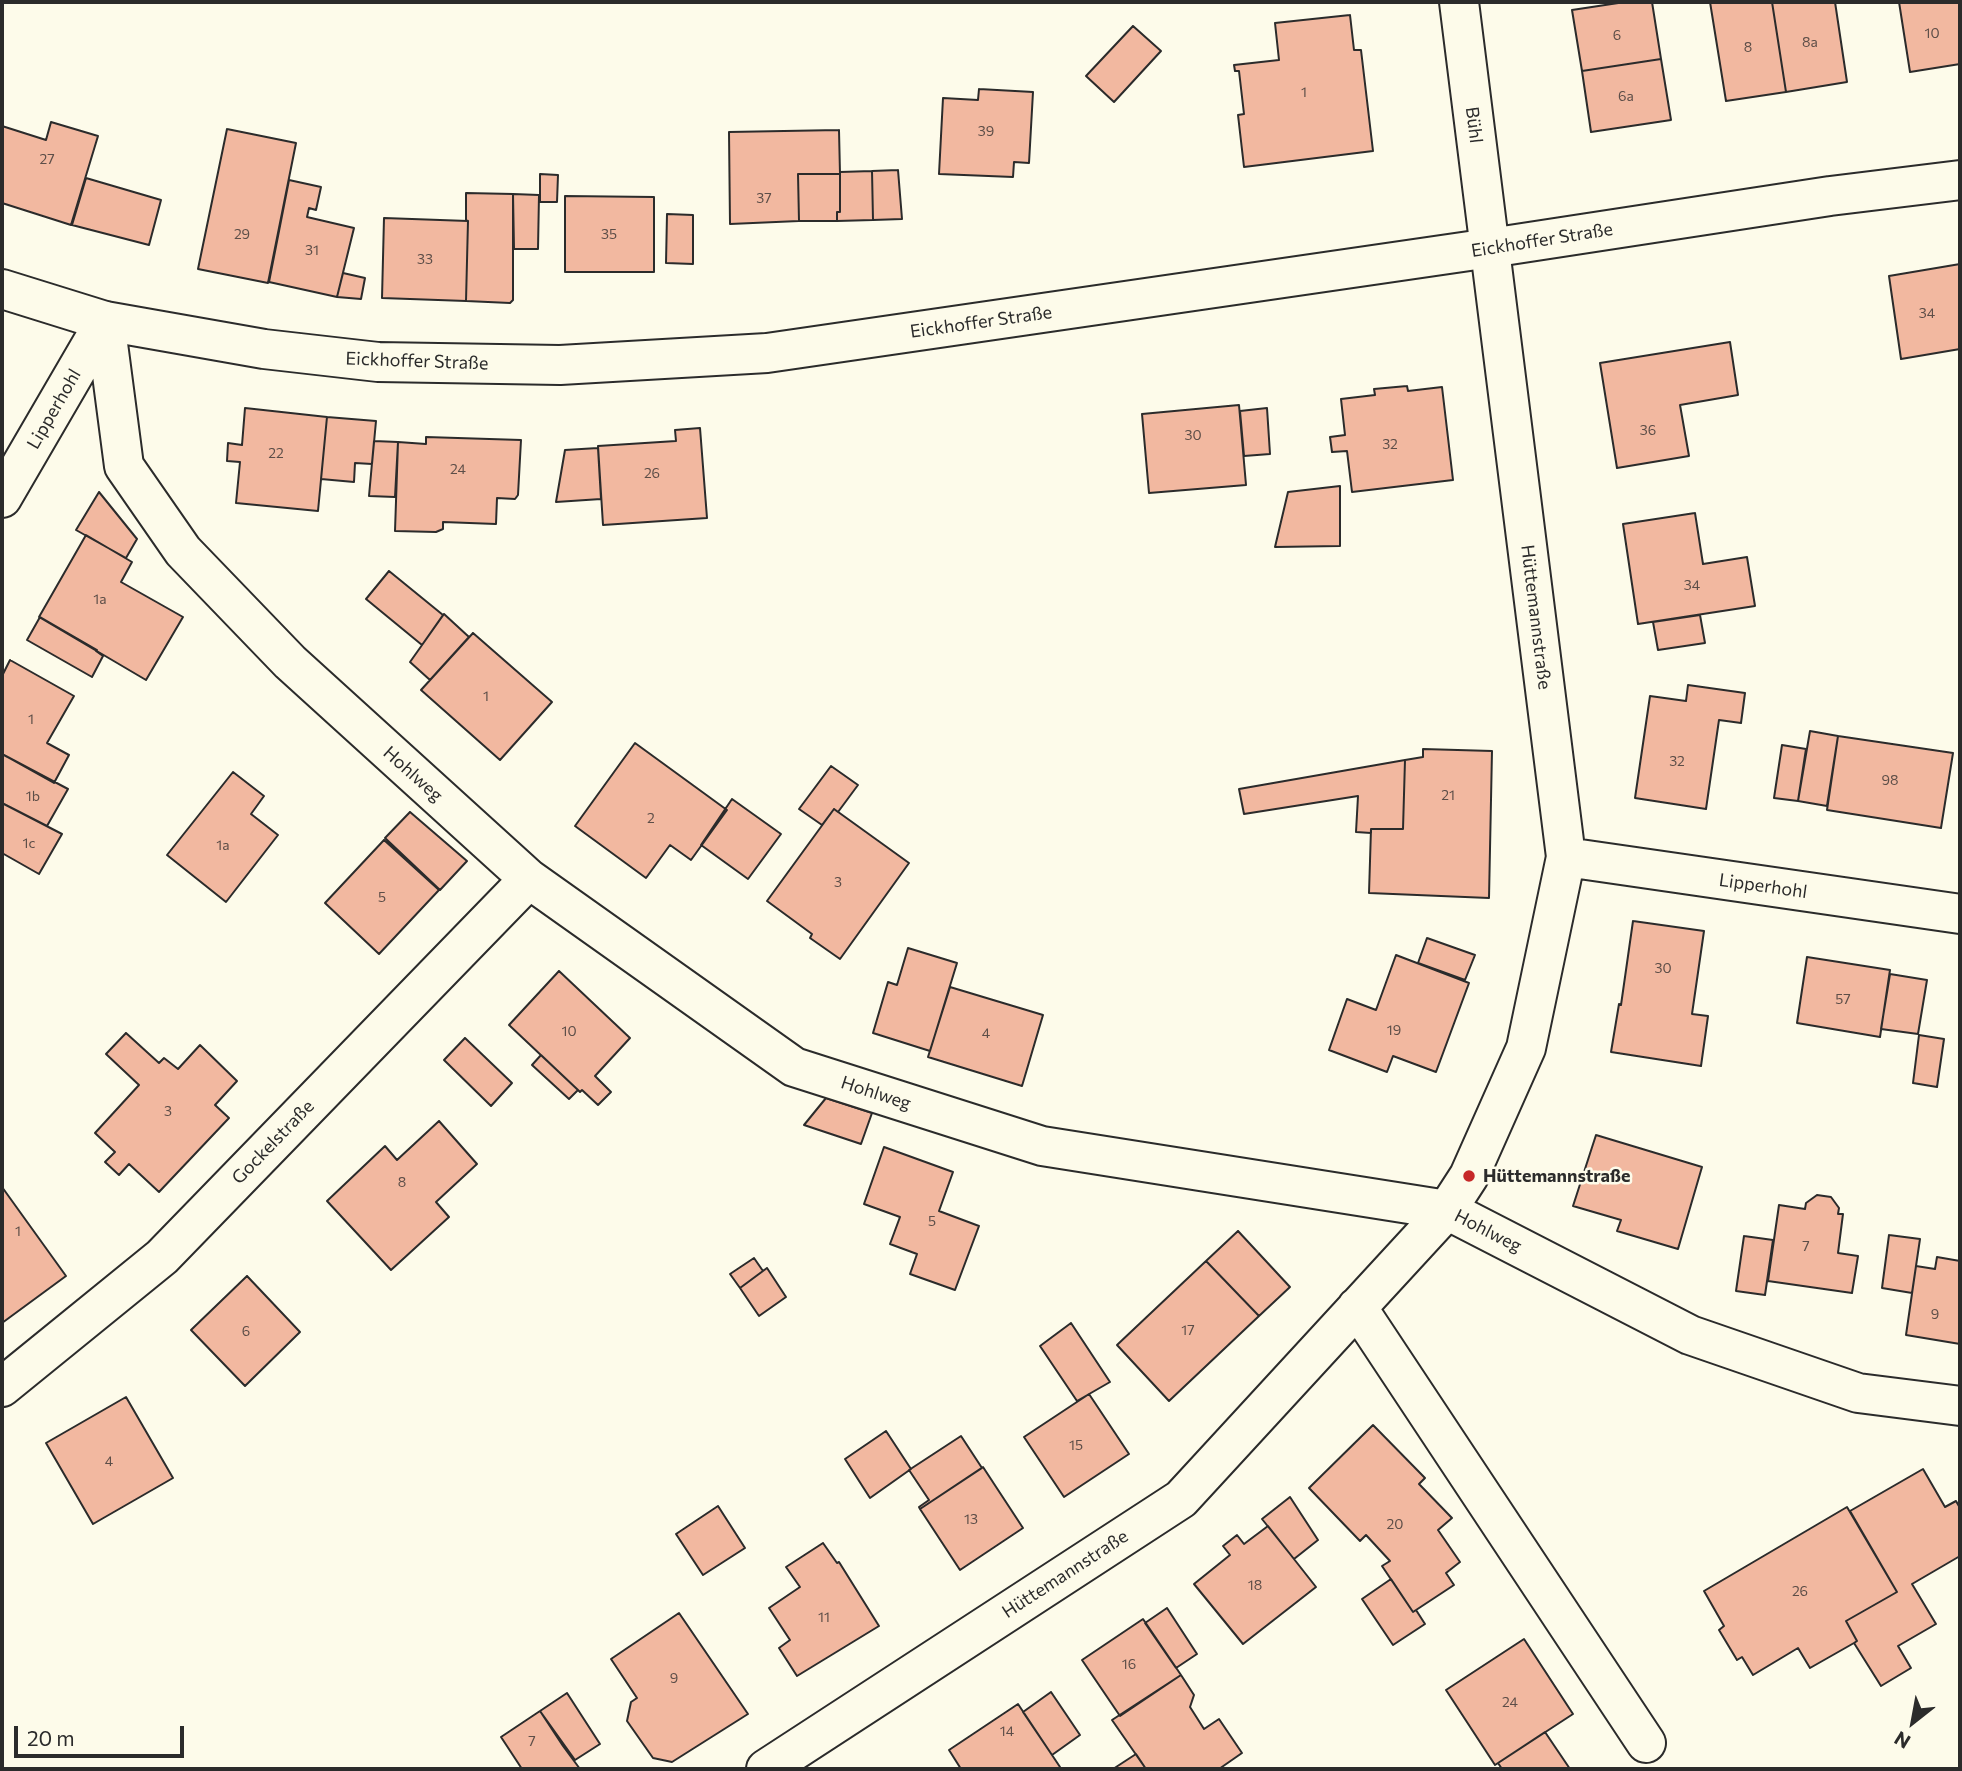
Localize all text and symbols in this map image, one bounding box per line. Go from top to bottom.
house number: 10 [1924,25,1940,41]
house number: 6 [1613,27,1621,43]
house number: 8a [1802,34,1818,50]
house number: 8 [1744,39,1752,55]
house number: 1 [1301,84,1307,100]
house number: 6a [1618,88,1634,104]
street label: Bühl [1461,106,1487,144]
house number: 39 [978,123,994,139]
house number: 27 [39,151,55,167]
house number: 37 [756,190,772,206]
street label: Eickhoffer Straße [1470,218,1614,262]
house number: 29 [234,226,250,242]
house number: 35 [601,226,617,242]
house number: 31 [305,242,319,258]
house number: 33 [417,251,433,267]
street label: Eickhoffer Straße [909,301,1053,343]
house number: 34 [1919,305,1935,321]
street label: Eickhoffer Straße [345,348,489,374]
street label: Lipperhohl [22,365,86,453]
house number: 36 [1640,422,1656,438]
house number: 30 [1184,427,1202,443]
house number: 32 [1382,436,1398,452]
house number: 22 [268,445,284,461]
house number: 24 [450,461,466,477]
house number: 26 [644,465,660,481]
street label: Hüttemannstraße [1516,543,1556,691]
house number: 34 [1684,577,1700,593]
house number: 1a [93,591,107,607]
house number: 1 [483,688,489,704]
house number: 1 [28,711,34,727]
street label: Hohlweg [379,742,447,806]
house number: 32 [1669,753,1685,769]
house number: 98 [1882,772,1898,788]
house number: 21 [1441,787,1455,803]
house number: 1b [26,788,40,804]
house number: 2 [647,810,655,826]
house number: 1c [23,835,35,851]
house number: 1a [216,837,230,853]
street label: Lipperhohl [1717,869,1809,903]
house number: 3 [834,874,842,890]
house number: 5 [378,889,386,905]
house number: 30 [1654,960,1672,976]
house number: 57 [1835,991,1851,1007]
house number: 19 [1387,1022,1401,1038]
house number: 10 [561,1023,577,1039]
house number: 4 [982,1025,990,1041]
street label: Hohlweg [838,1072,914,1114]
street label: Gockelstraße [228,1095,318,1189]
house number: 3 [164,1103,172,1119]
place label: Hüttemannstraße [1483,1165,1631,1187]
marker: Hüttemannstraße [1461,1168,1477,1184]
house number: 8 [398,1174,406,1190]
street label: Hohlweg [1451,1205,1525,1257]
house number: 5 [928,1213,936,1229]
house number: 1 [15,1223,21,1239]
house number: 7 [1802,1238,1810,1254]
house number: 9 [1931,1306,1939,1322]
house number: 17 [1181,1322,1195,1338]
house number: 6 [242,1323,250,1339]
house number: 15 [1069,1437,1083,1453]
house number: 4 [105,1453,113,1469]
house number: 13 [964,1511,978,1527]
house number: 20 [1387,1516,1403,1532]
street label: Hüttemannstraße [998,1525,1132,1623]
house number: 18 [1248,1577,1262,1593]
house number: 26 [1792,1583,1808,1599]
house number: 11 [818,1609,830,1625]
house number: 16 [1122,1656,1136,1672]
house number: 9 [670,1670,678,1686]
north arrow [1878,1687,1948,1757]
house number: 24 [1502,1694,1518,1710]
scale bar [18,1712,187,1756]
house number: 14 [1000,1723,1014,1739]
text: 20 m [27,1725,75,1750]
text: N [1890,1727,1914,1754]
house number: 7 [528,1733,536,1749]

